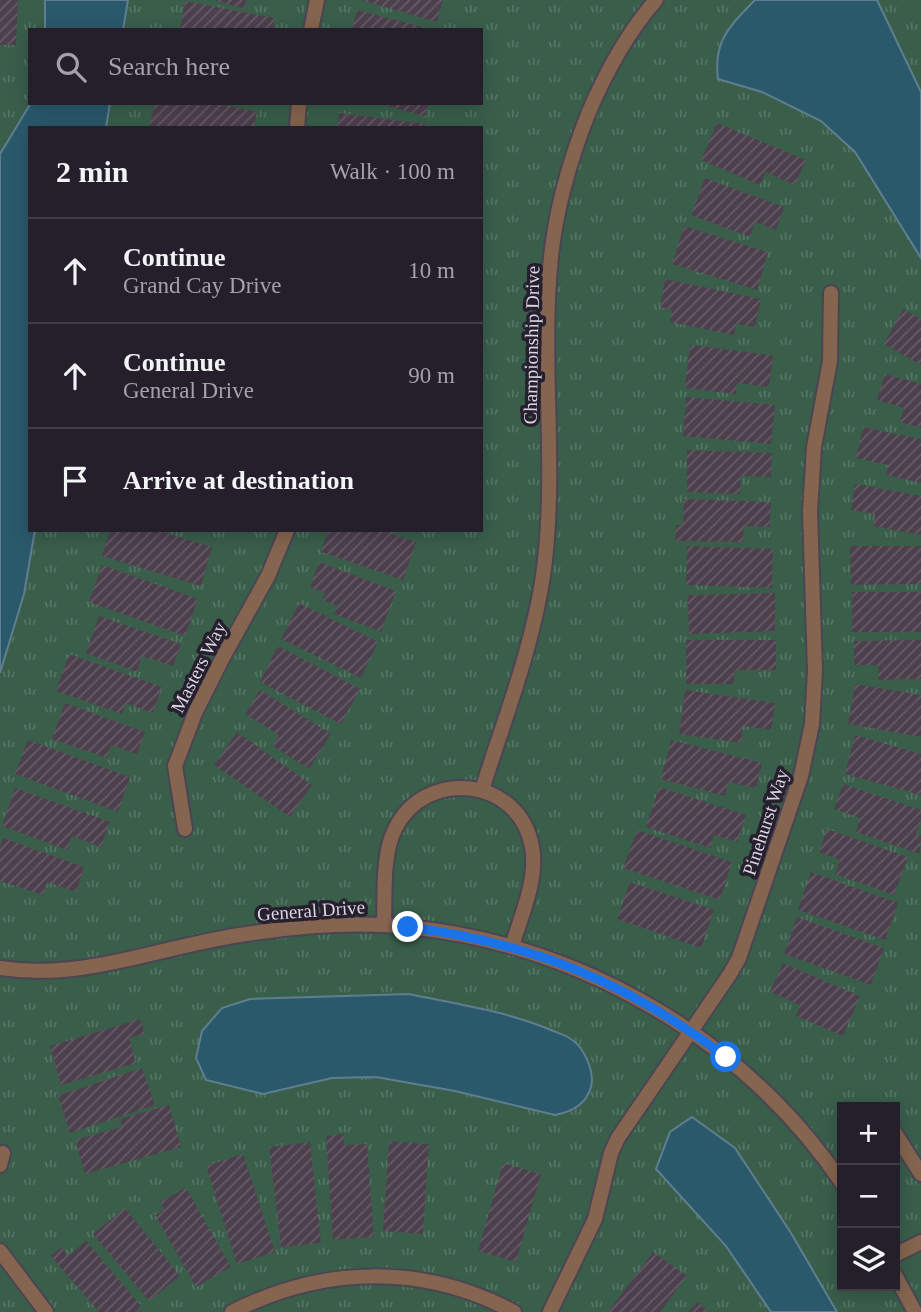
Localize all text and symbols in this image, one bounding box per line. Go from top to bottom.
search box [28,28,483,105]
icon: search [52,48,90,86]
text: Search here [108,52,230,81]
text: 2 min [56,155,129,188]
text: Walk · 100 m [330,159,455,184]
text: Continue [123,243,226,272]
icon: ahead [56,252,94,290]
text: 10 m [408,258,455,283]
street label: Championship Drive [520,265,543,425]
text: Grand Cay Drive [123,273,281,298]
text: Continue [123,348,226,377]
icon: ahead [56,357,94,395]
text: 90 m [408,363,455,388]
text: General Drive [123,378,254,403]
icon: arrive [56,462,94,500]
text: Arrive at destination [123,466,354,495]
street label: Masters Way [167,618,230,716]
street label: Pinehurst Way [738,766,793,878]
street label: General Drive [256,896,366,925]
route end [392,911,423,942]
route start [710,1041,741,1072]
map controls [837,1102,900,1291]
button: + [837,1102,900,1165]
button: − [837,1165,900,1228]
button: layers [837,1228,900,1291]

